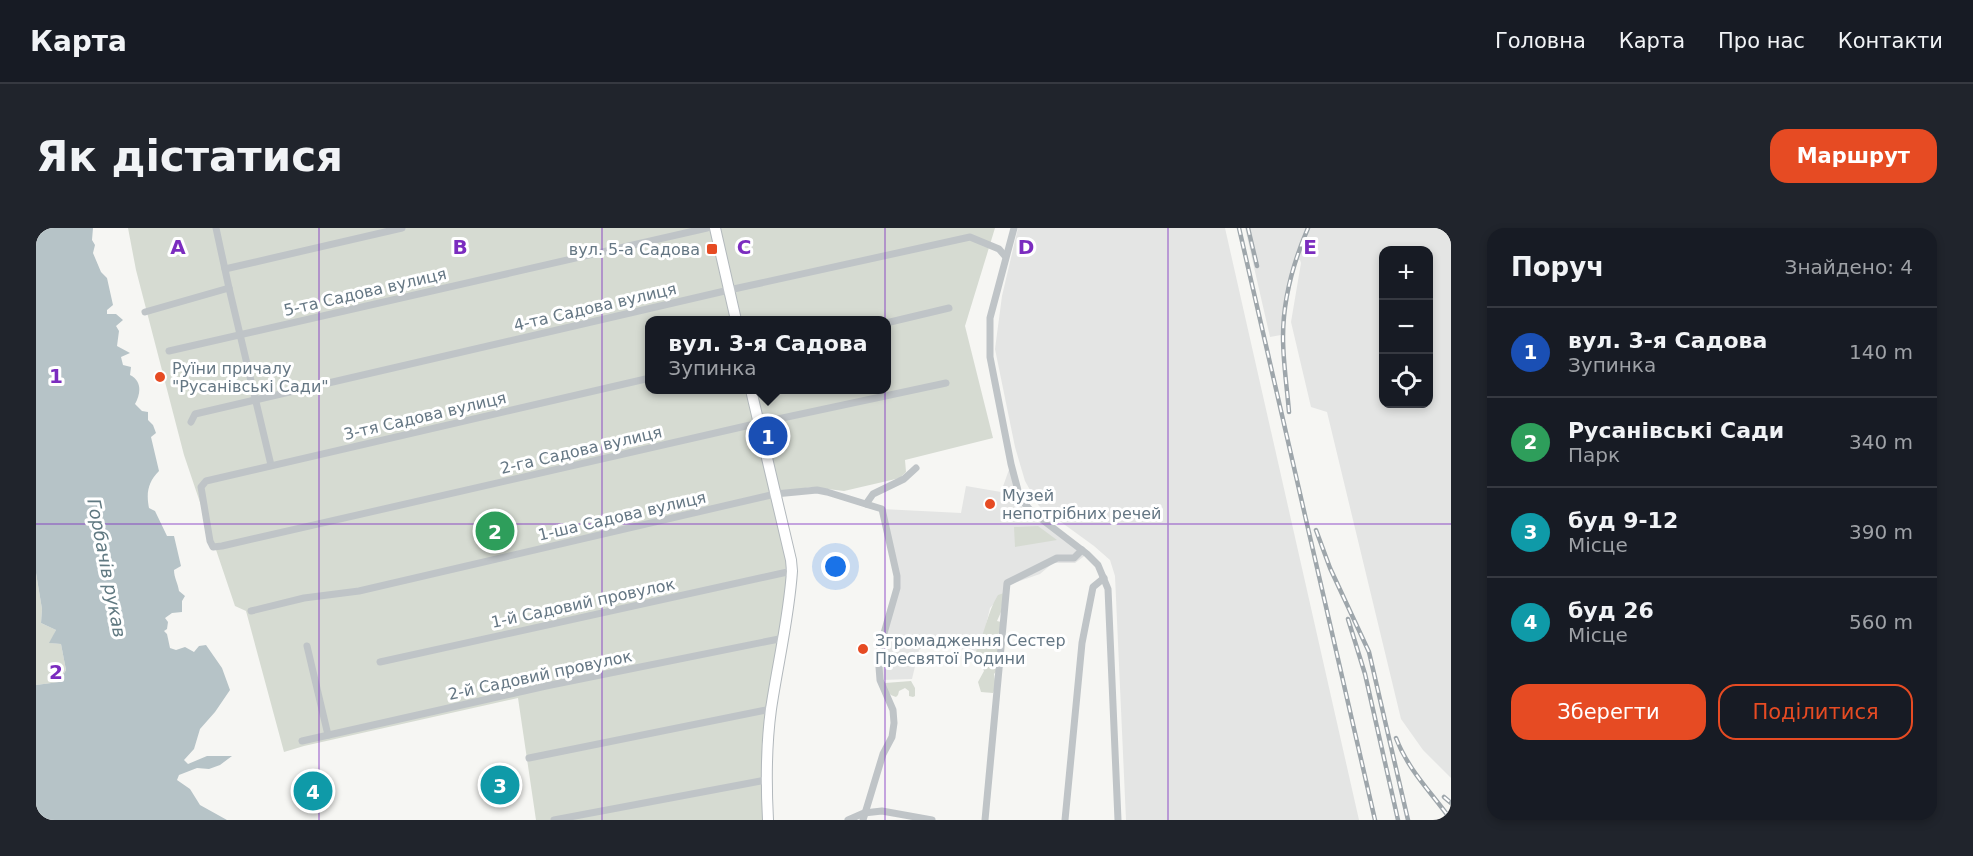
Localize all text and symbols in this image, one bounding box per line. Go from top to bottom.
text: Карта [30,25,127,58]
text: Головна [1495,29,1586,53]
text: Карта [1619,29,1685,53]
text: Про нас [1718,29,1805,53]
text: Контакти [1838,29,1943,53]
button: Маршрут [1770,129,1937,183]
text: Як дістатися [36,132,343,181]
text: A [170,235,186,259]
text: B [452,235,468,259]
text: C [737,235,751,259]
text: D [1018,235,1034,259]
text: E [1303,235,1317,259]
place label: вул. 5-а Садова [569,240,700,259]
marker: вул. 5-а Садова [705,242,719,256]
map controls [1379,246,1433,408]
button: + [1379,246,1433,300]
text: Поруч [1511,252,1604,282]
text: Знайдено: 4 [1785,255,1913,279]
street label: 5-та Садова вулиця [282,264,448,320]
street label: 4-та Садова вулиця [512,279,678,335]
button: − [1379,300,1433,354]
popup [645,316,891,394]
text: вул. 3-я Садова [1568,328,1767,353]
text: вул. 3-я Садова [668,331,868,356]
text: 1 [1524,340,1537,364]
text: 140 m [1849,340,1913,364]
text: Зупинка [1568,353,1656,377]
button: locate [1379,354,1433,408]
text: Зупинка [668,356,757,380]
place label: Руїни причалу "Русанівські Сади" [172,359,329,396]
text: 1 [49,364,63,388]
marker: Руїни причалу "Русанівські Сади" [153,370,167,384]
street label: 3-тя Садова вулиця [342,388,508,444]
pin: 1 [748,414,788,458]
text: Русанівські Сади [1568,418,1784,443]
street label: 2-га Садова вулиця [498,422,664,478]
text: 2 [1524,430,1537,454]
text: 340 m [1849,430,1913,454]
text: Парк [1568,443,1620,467]
place label: Музей непотрібних речей [1002,486,1161,523]
street label: 1-ша Садова вулиця [536,487,708,545]
water label: Горбачів рукав [83,497,131,639]
marker: Музей непотрібних речей [983,497,997,511]
pin: 2 [476,508,514,554]
text: буд 9-12 [1568,508,1678,533]
text: 3 [1524,520,1537,544]
text: 390 m [1849,520,1913,544]
text: Місце [1568,533,1628,557]
your location [821,552,850,581]
street label: 1-й Садовий провулок [489,574,677,632]
text: буд 26 [1568,598,1654,623]
text: 4 [1524,610,1537,634]
text: 560 m [1849,610,1913,634]
text: Місце [1568,623,1628,647]
place label: Згромадження Сестер Пресвятої Родини [875,631,1066,668]
marker: Згромадження Сестер Пресвятої Родини [856,642,870,656]
street label: 2-й Садовий провулок [446,646,634,704]
text: 2 [49,660,63,684]
button: Зберегти [1511,684,1706,740]
button: Поділитися [1718,684,1913,740]
pin: 3 [480,762,520,808]
pin: 4 [294,768,332,814]

